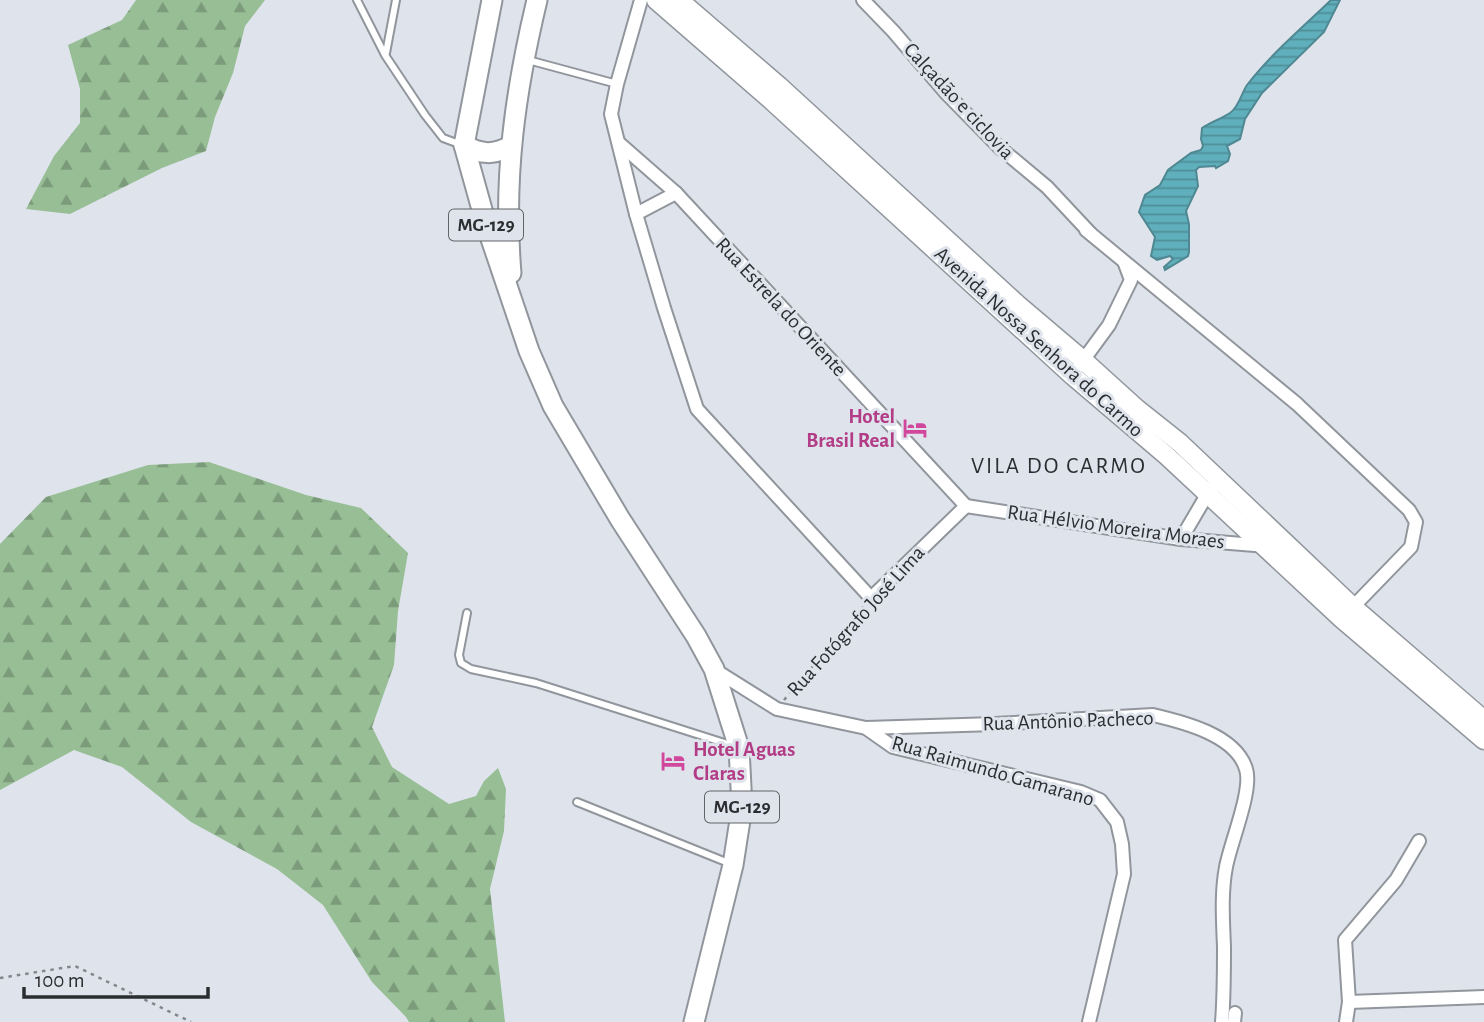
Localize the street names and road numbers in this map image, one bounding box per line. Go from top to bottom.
street label: Calçadão e ciclovia [900,39,1018,164]
road number: MG-129 [449,210,523,241]
street label: Rua Estrela do Oriente [712,234,850,380]
street label: Avenida Nossa Senhora do Carmo [931,243,1147,441]
street label: Rua Hélvio Moreira Moraes [1006,501,1226,553]
street label: Rua Fotógrafo José Lima [783,542,929,700]
street label: Rua Antônio Pacheco [982,708,1154,734]
street label: Rua Raimundo Gamarano [890,732,1096,810]
road number: MG-129 [705,792,779,822]

